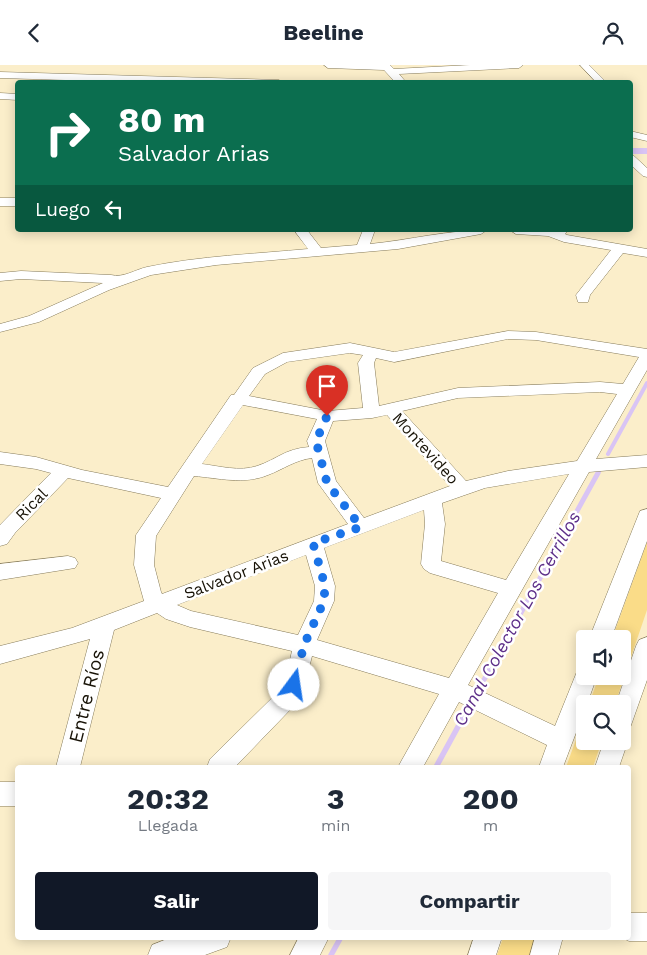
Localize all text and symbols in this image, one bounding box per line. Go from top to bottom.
icon: back [20,19,48,47]
icon: person [599,19,627,47]
text: Beeline [283,20,364,45]
text: 80 m [118,99,205,141]
icon: right [35,100,100,165]
text: Salvador Arias [118,141,270,166]
icon: left [100,195,128,223]
text: Luego [35,198,90,221]
pin [306,365,348,416]
icon: arrive [313,372,341,400]
street label: Montevideo [388,409,463,488]
street label: Rical [11,484,51,524]
water label: Canal Colector Los Cerrillos [449,508,584,730]
street label: Salvador Arias [181,546,291,603]
map controls [576,630,631,750]
button: sound [576,630,631,685]
street label: Entre Ríos [64,647,109,745]
position arrow [267,658,319,710]
button: search [576,695,631,750]
text: 20:32 [127,781,209,816]
text: 3 [327,781,345,816]
text: 200 [462,781,519,816]
text: Llegada [138,816,198,835]
text: min [321,816,350,835]
text: m [483,816,498,835]
button: Salir [35,872,318,930]
button: Compartir [328,872,611,930]

